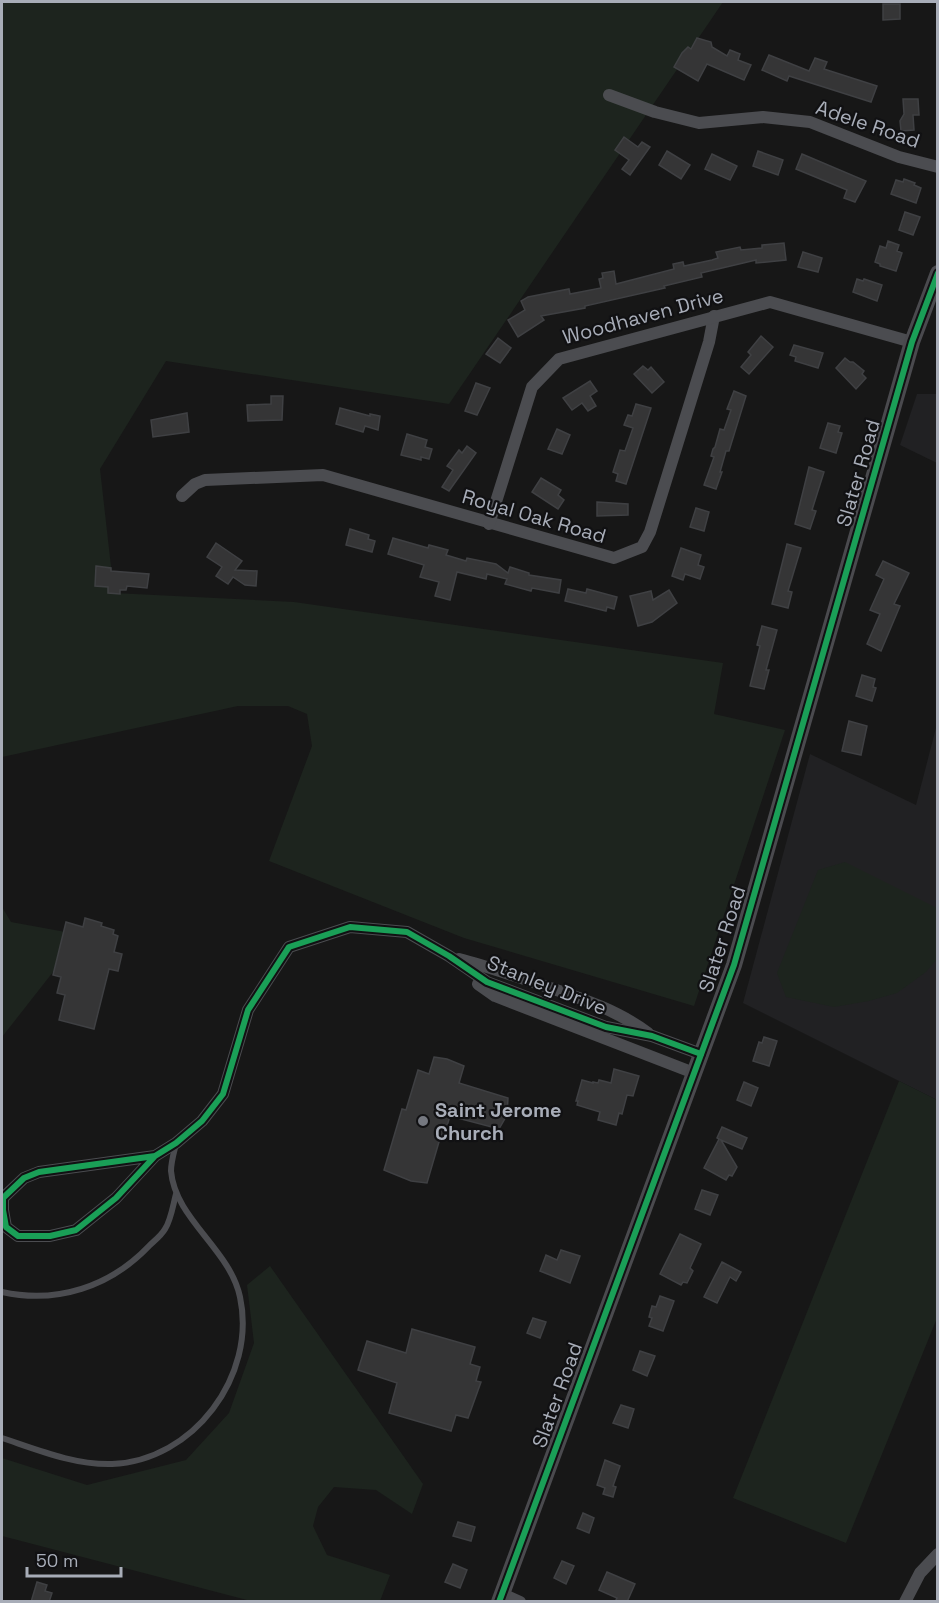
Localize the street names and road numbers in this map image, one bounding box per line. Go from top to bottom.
street label: Adele Road [813,94,923,154]
street label: Woodhaven Drive [560,282,726,350]
street label: Slater Road [830,416,886,530]
street label: Royal Oak Road [459,483,609,549]
street label: Slater Road [693,882,751,996]
street label: Stanley Drive [483,949,611,1021]
street label: Slater Road [526,1339,588,1451]

